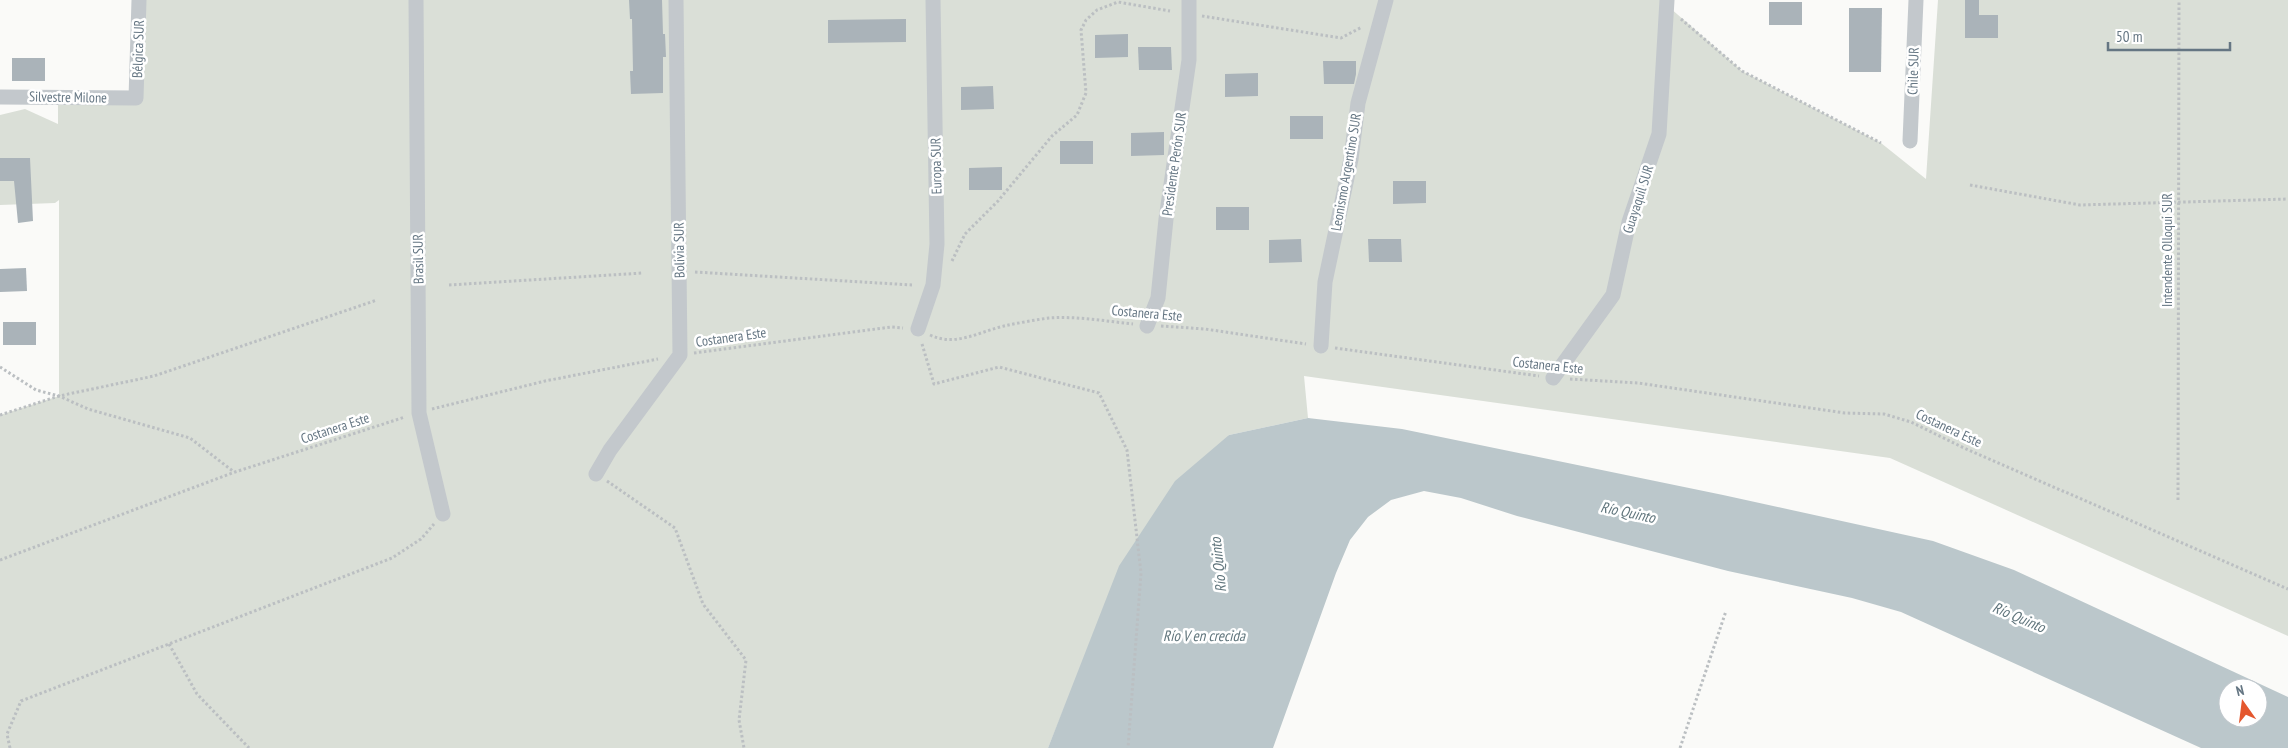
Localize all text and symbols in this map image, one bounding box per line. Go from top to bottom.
street label: Bélgica SUR [128,19,148,78]
scale bar [2108,20,2230,52]
text: 50 m [2116,27,2142,46]
street label: Chile SUR [1903,47,1923,95]
street label: Silvestre Milone [29,87,107,107]
street label: Presidente Perón SUR [1158,111,1190,217]
street label: Leonismo Argentino SUR [1327,112,1365,232]
street label: Europa SUR [927,137,945,194]
street label: Guayaquil SUR [1618,162,1658,235]
street label: Intendente Olloqui SUR [2158,193,2176,307]
street label: Bolivia SUR [670,222,688,278]
street label: Brasil SUR [409,234,427,284]
street label: Costanera Este [1111,301,1183,325]
street label: Costanera Este [695,323,768,351]
street label: Costanera Este [1512,352,1584,378]
street label: Costanera Este [1913,405,1985,451]
street label: Costanera Este [299,408,372,448]
water label: Río Quinto [1599,497,1658,527]
water label: Río Quinto [1206,535,1230,593]
water label: Río Quinto [1990,597,2050,637]
water label: Río V en crecida [1163,626,1246,645]
north arrow [2218,678,2268,728]
text: N [2234,681,2246,700]

